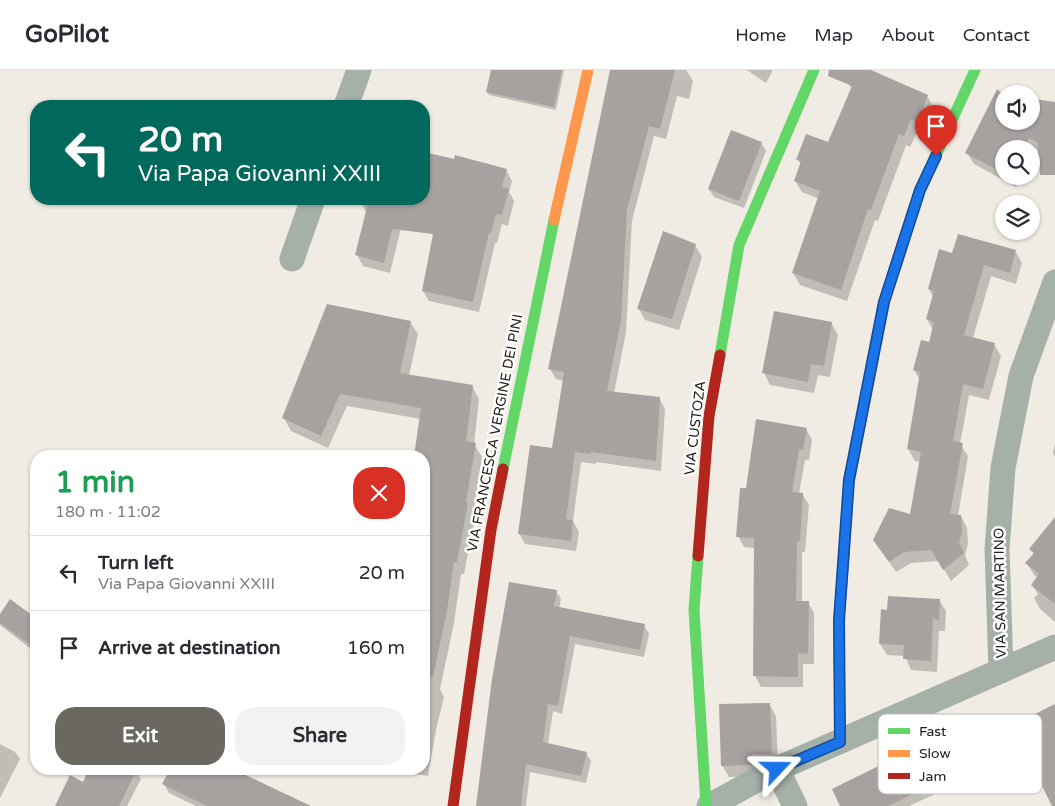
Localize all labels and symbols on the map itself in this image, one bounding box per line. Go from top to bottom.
pin [915,105,957,156]
street label: VIA FRANCESCA VERGINE DEI PINI [464,313,526,553]
street label: VIA CUSTOZA [681,380,709,476]
street label: VIA SAN MARTINO [990,527,1010,659]
legend [878,714,1042,794]
text: Fast [919,723,947,740]
position arrow [750,742,802,794]
text: Slow [919,745,951,762]
text: Jam [919,768,946,785]

